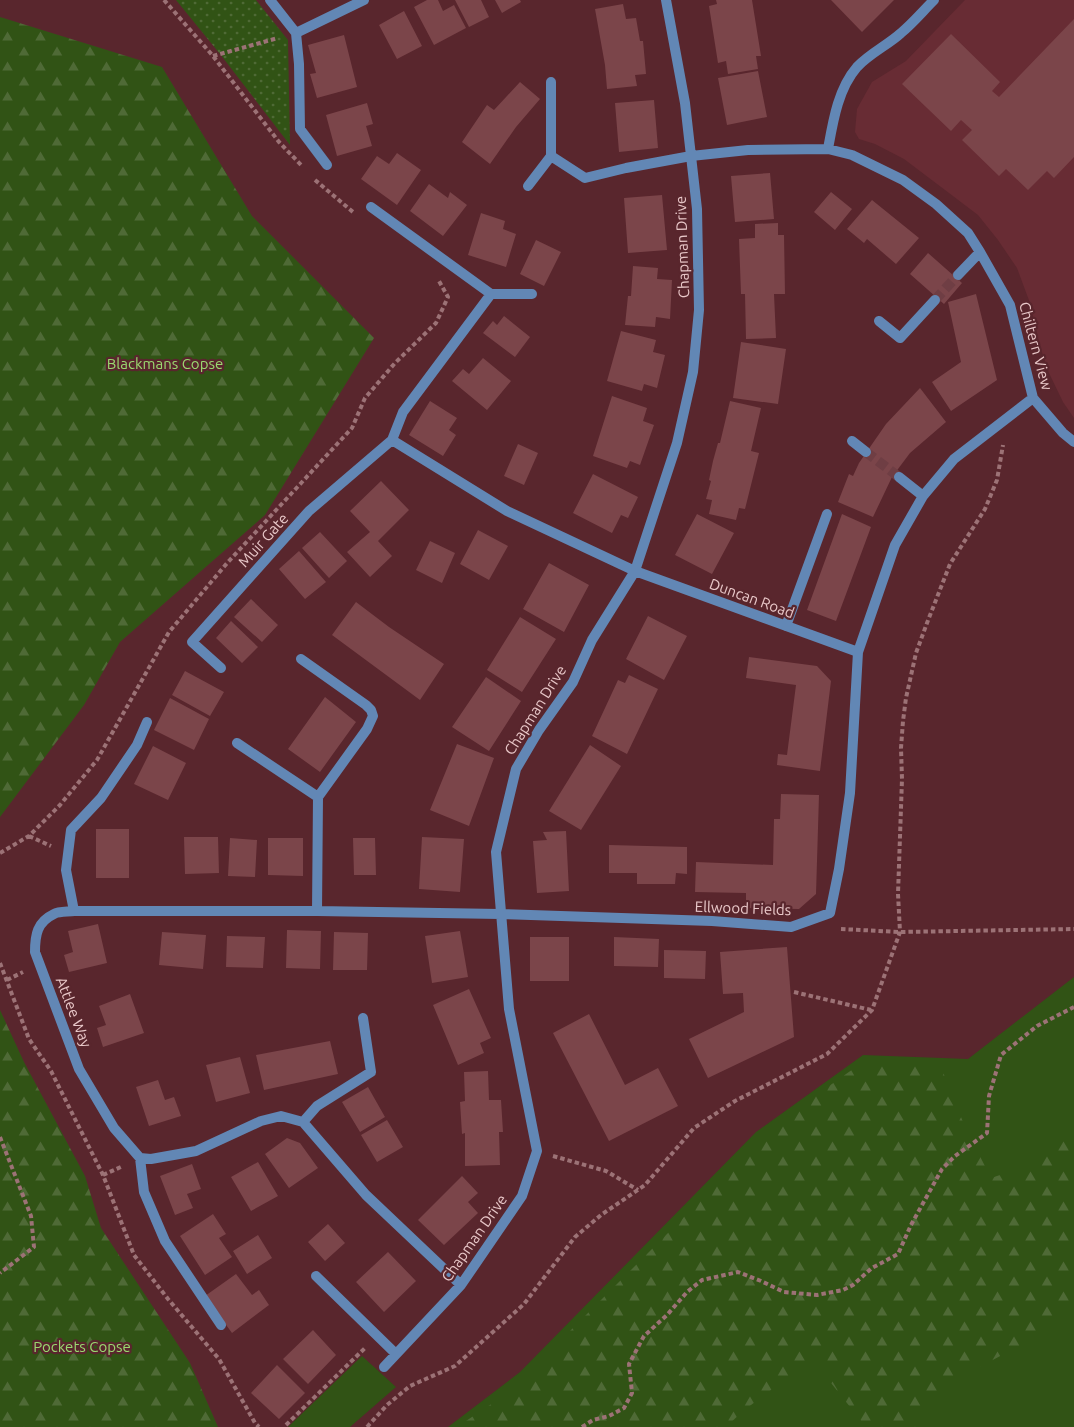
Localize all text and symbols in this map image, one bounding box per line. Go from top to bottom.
street label: Chapman Drive [672,196,692,298]
street label: Chiltern View [1016,300,1056,392]
park label: Blackmans Copse [107,355,223,372]
street label: Muir Gate [235,510,291,570]
street label: Duncan Road [707,575,797,621]
street label: Chapman Drive [501,662,569,758]
street label: Ellwood Fields [694,898,792,918]
street label: Attlee Way [53,974,95,1050]
street label: Chapman Drive [438,1191,510,1285]
park label: Pockets Copse [33,1338,131,1355]

